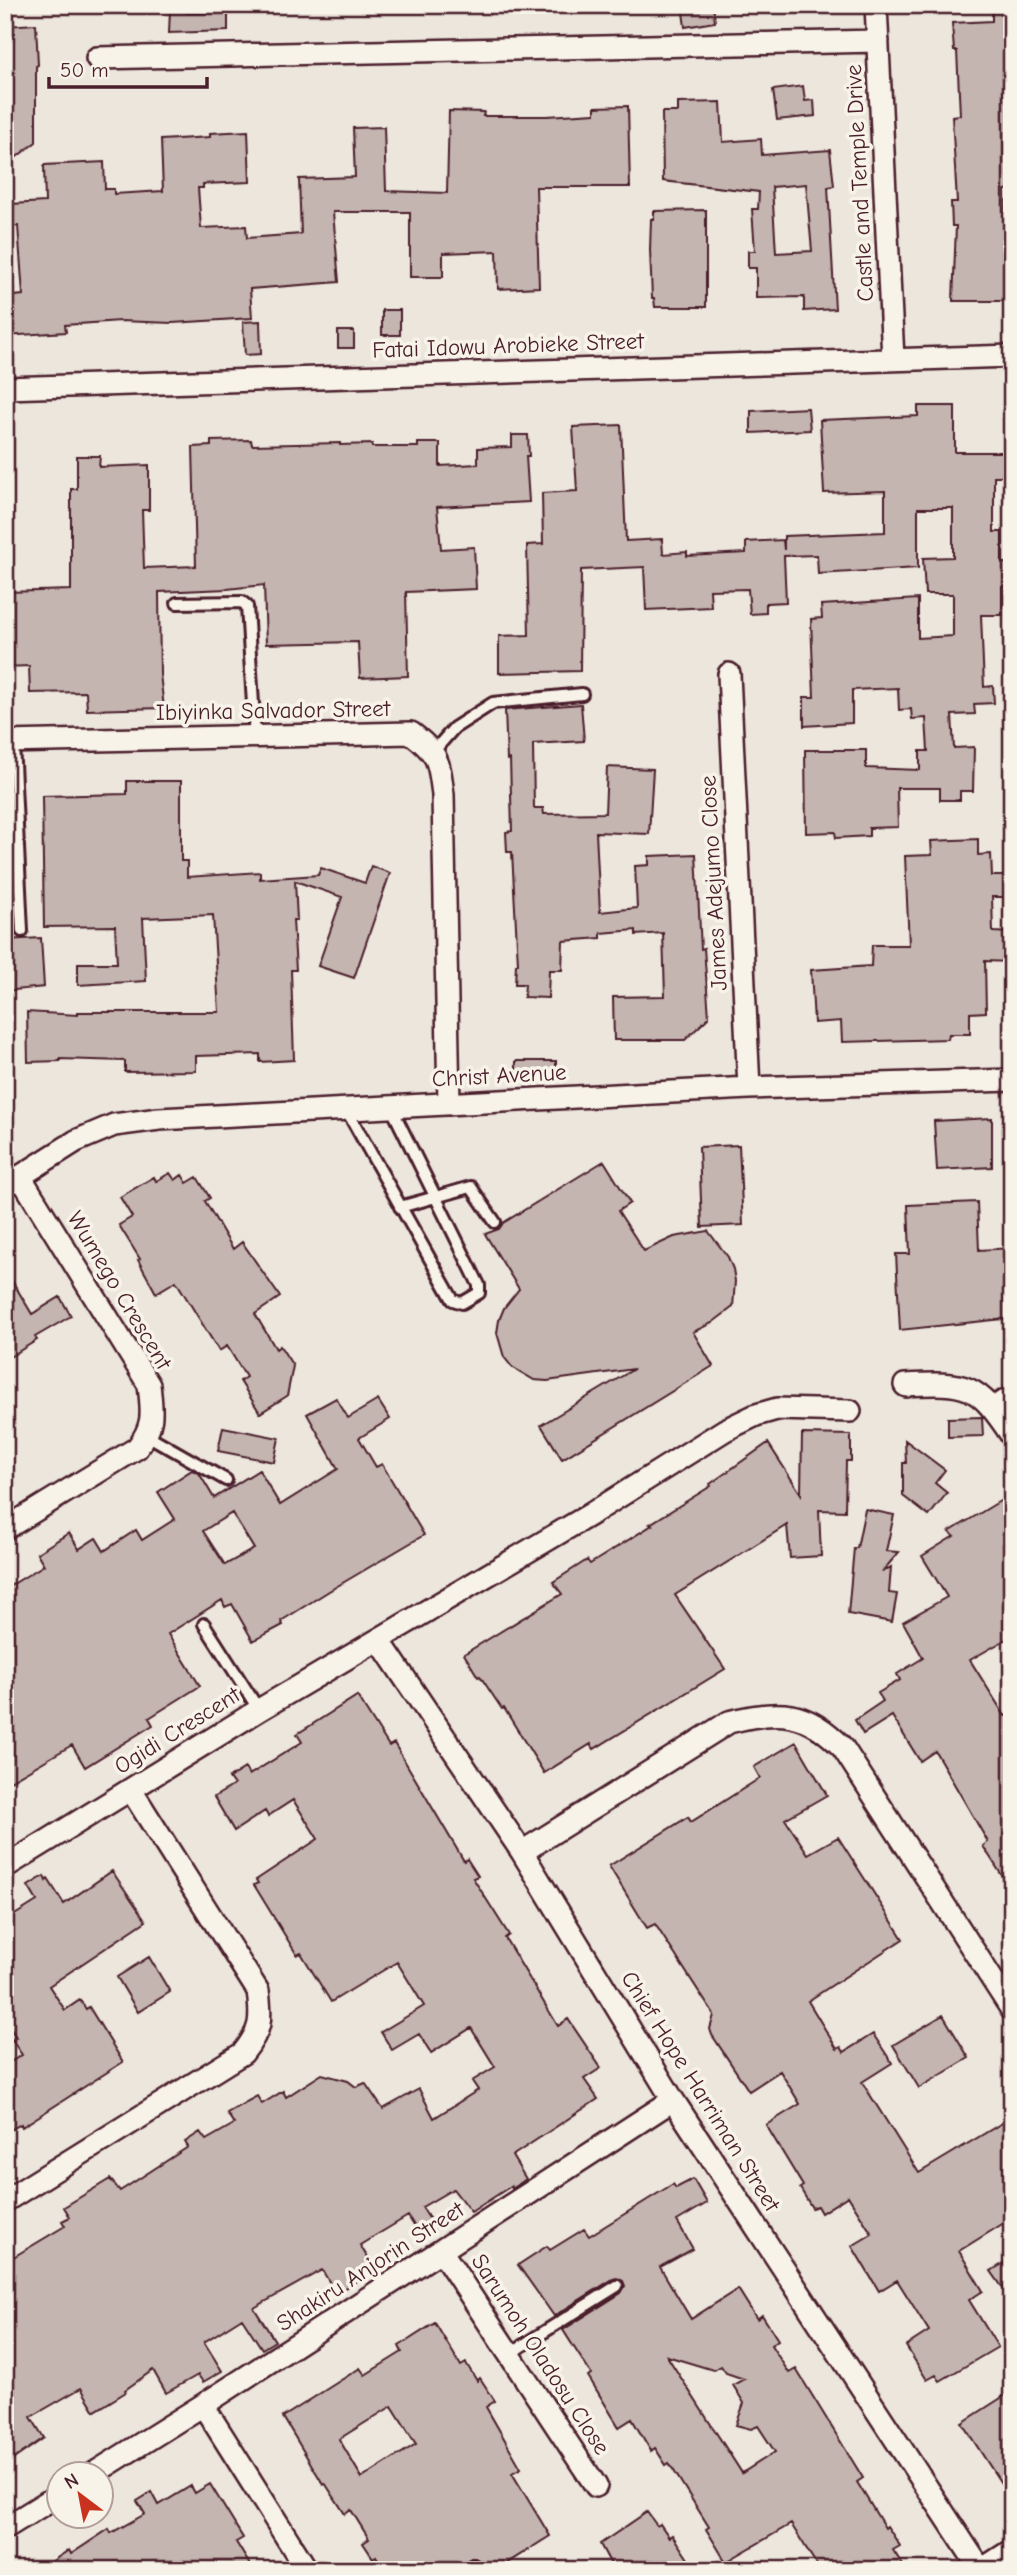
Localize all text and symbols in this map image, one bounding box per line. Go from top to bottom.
scale bar [49,46,206,90]
text: 50 m [60,58,109,82]
street label: Castle and Temple Drive [840,64,879,302]
street label: Fatai Idowu Arobieke Street [372,327,646,364]
street label: Ibiyinka Salvador Street [156,695,392,726]
street label: James Adejumo Close [694,775,733,991]
street label: Christ Avenue [431,1058,567,1093]
street label: Wumego Crescent [62,1206,178,1376]
street label: Ogidi Crescent [109,1680,246,1780]
street label: Chief Hope Harriman Street [615,1966,787,2218]
street label: Shakiru Anjorin Street [272,2195,470,2337]
street label: Sarumoh Oladosu Close [466,2249,616,2460]
north arrow [46,2460,116,2530]
text: N [60,2469,83,2494]

